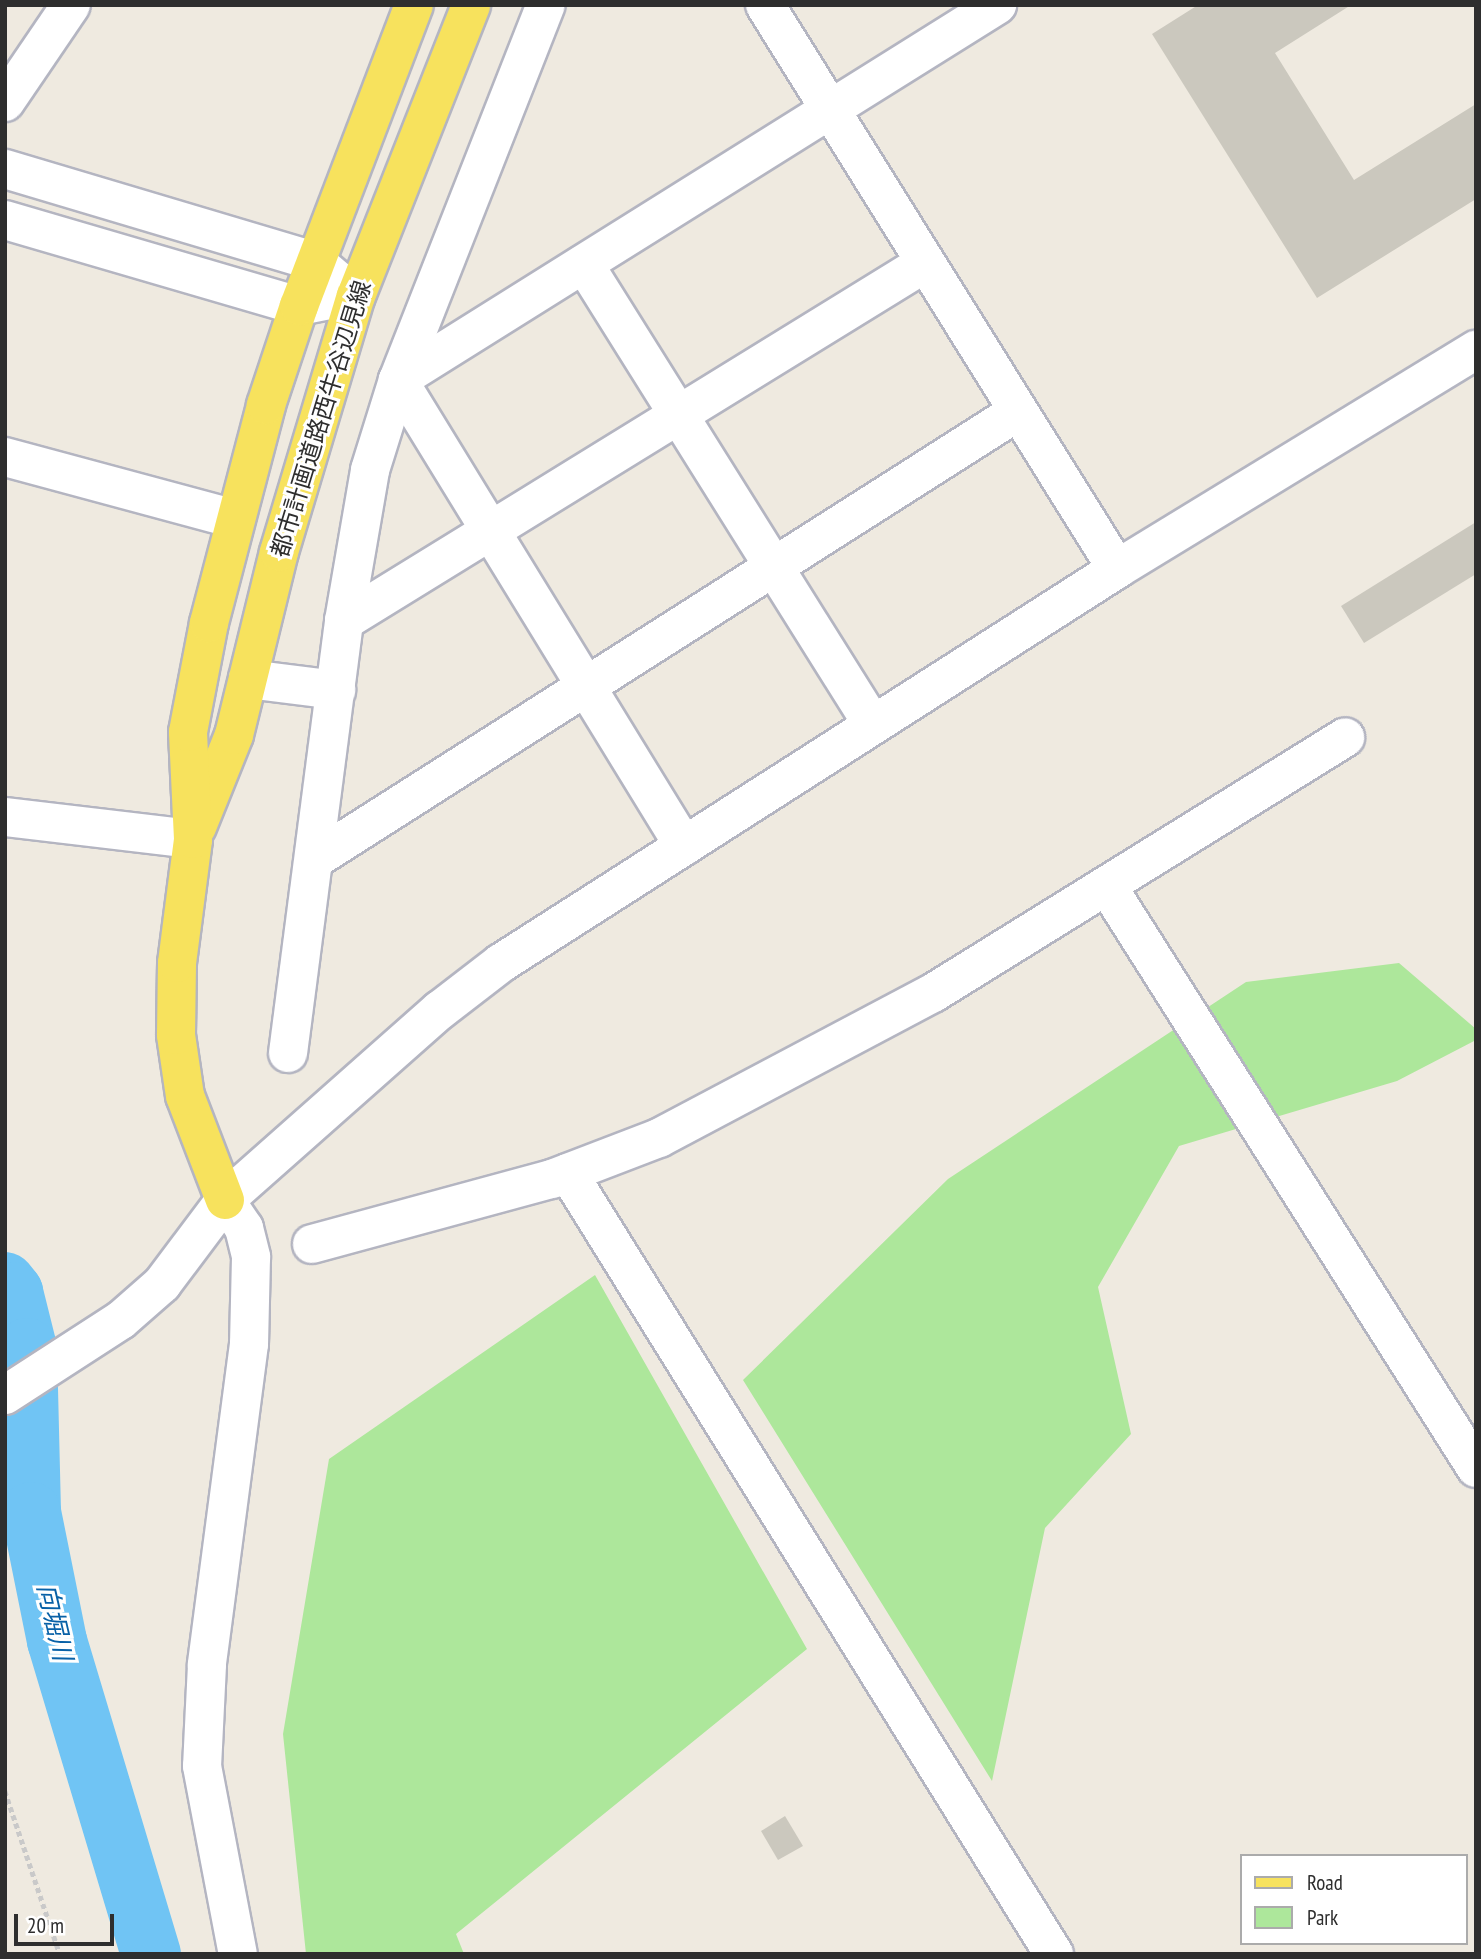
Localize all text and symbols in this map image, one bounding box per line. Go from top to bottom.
street label: 都市計画道路西牛谷辺見線 [265,277,377,561]
water label: 向堀川 [31,1580,79,1664]
legend [1240,1854,1467,1945]
text: Road [1307,1869,1343,1896]
scale bar [18,1899,117,1943]
text: Park [1307,1904,1338,1931]
text: 20 m [27,1912,64,1939]

